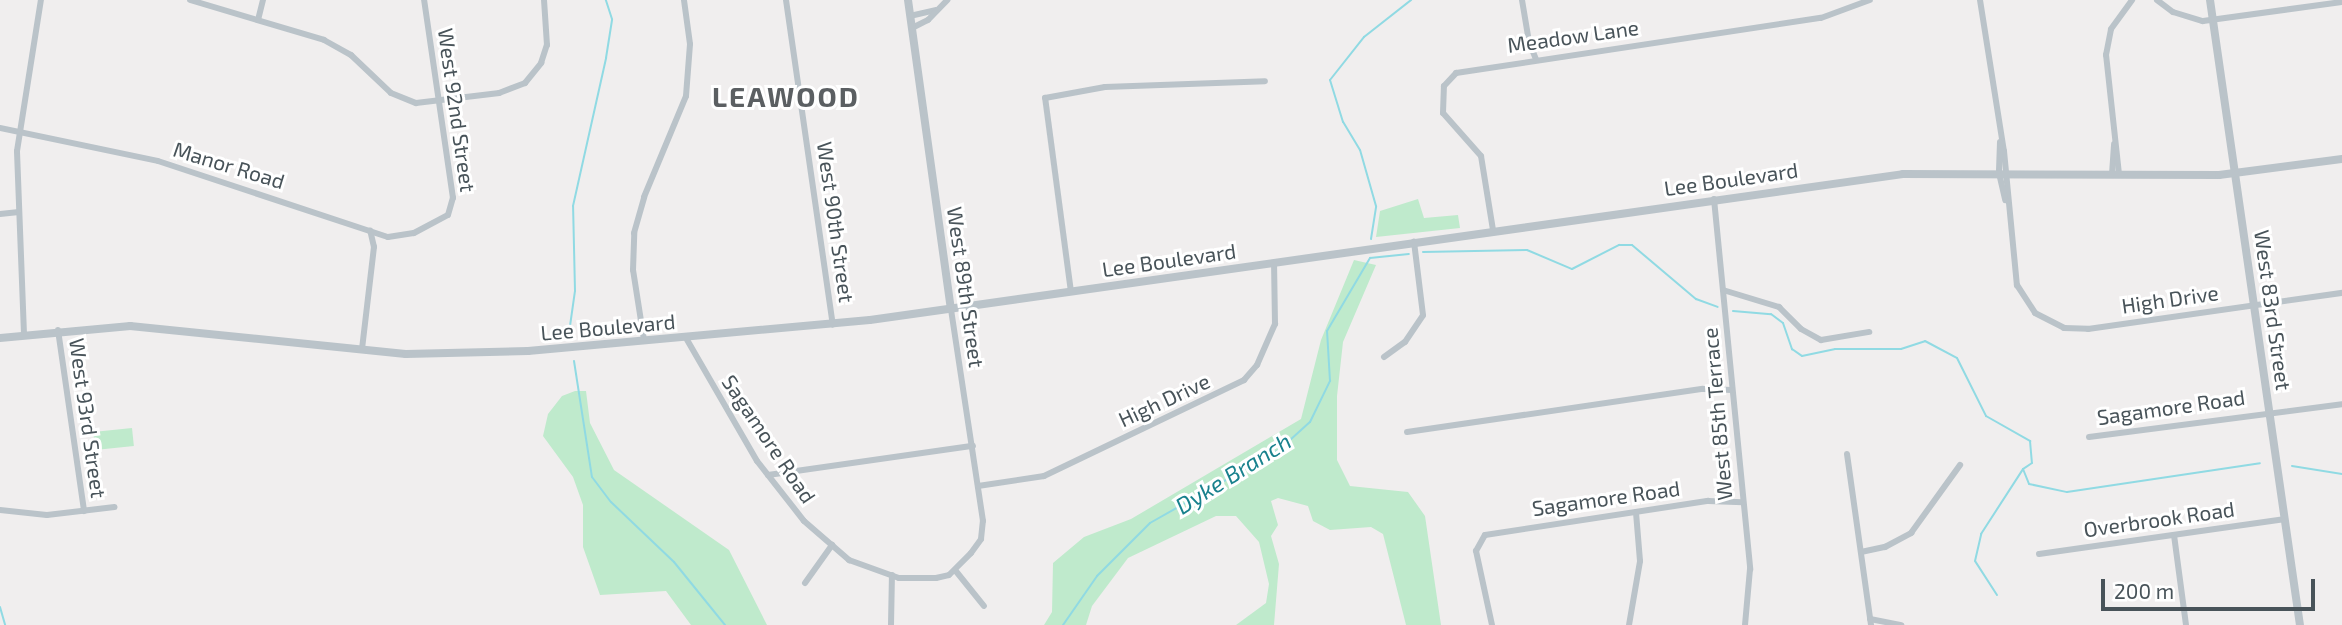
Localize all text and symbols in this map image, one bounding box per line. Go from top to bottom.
street label: Meadow Lane [1505,14,1641,58]
street label: West 92nd Street [433,26,481,194]
district label: LEAWOOD [713,79,859,113]
street label: Manor Road [170,136,288,194]
street label: West 90th Street [812,140,860,304]
street label: Lee Boulevard [1662,157,1800,201]
street label: West 89th Street [942,205,990,369]
street label: West 83rd Street [2249,228,2297,392]
street label: Lee Boulevard [1100,238,1238,282]
street label: High Drive [2120,280,2220,318]
street label: Lee Boulevard [540,309,676,345]
street label: West 85th Terrace [1697,326,1737,502]
street label: West 93rd Street [64,336,112,500]
street label: High Drive [1114,368,1214,432]
street label: Sagamore Road [717,370,821,508]
street label: Sagamore Road [2095,384,2247,430]
water label: Dyke Branch [1170,427,1296,519]
street label: Sagamore Road [1530,475,1682,521]
street label: Overbrook Road [2082,496,2236,542]
scale bar [2104,566,2318,610]
text: 200 m [2114,578,2174,603]

